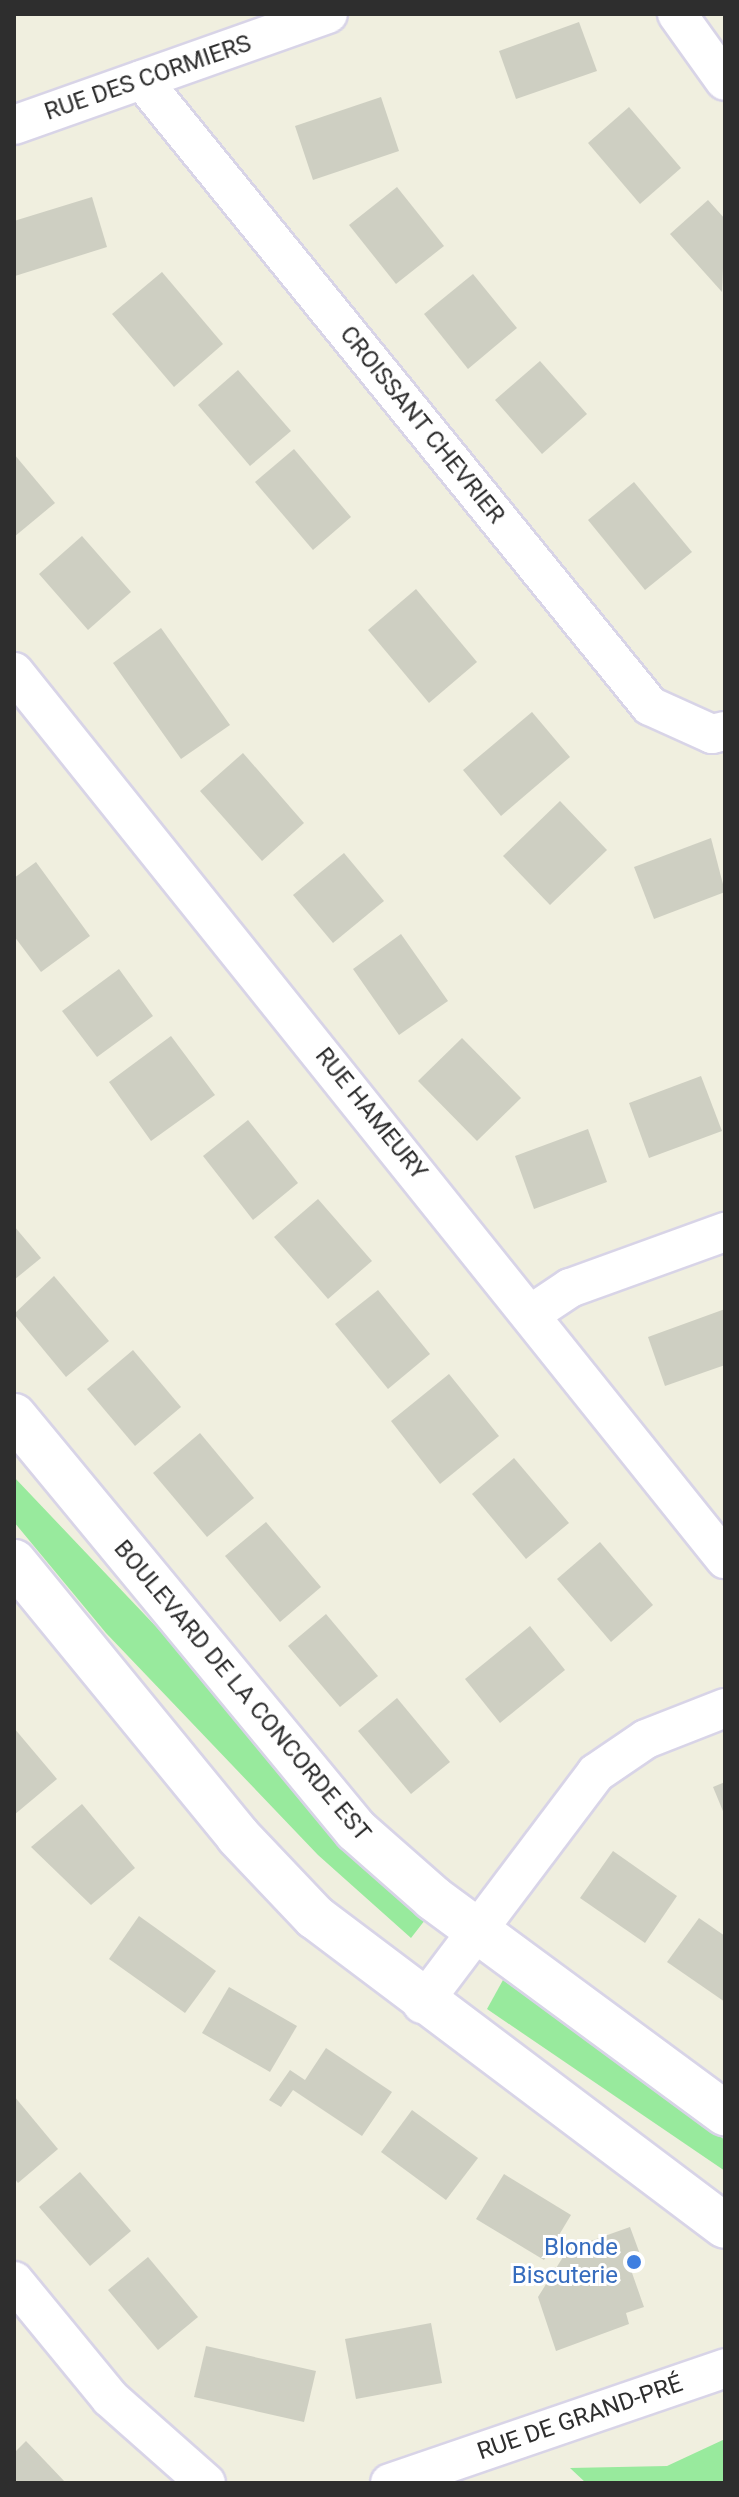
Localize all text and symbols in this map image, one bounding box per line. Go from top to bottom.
street label: RUE DES CORMIERS [41,29,255,127]
street label: CROISSANT CHEVRIER [333,320,511,530]
street label: RUE HAMEURY [309,1042,433,1186]
street label: BOULEVARD DE LA CONCORDE EST [108,1535,376,1847]
place label: Blonde Biscuterie [512,2234,618,2290]
marker: Blonde Biscuterie [625,2253,643,2271]
street label: RUE DE GRAND-PRÉ [474,2369,686,2467]

